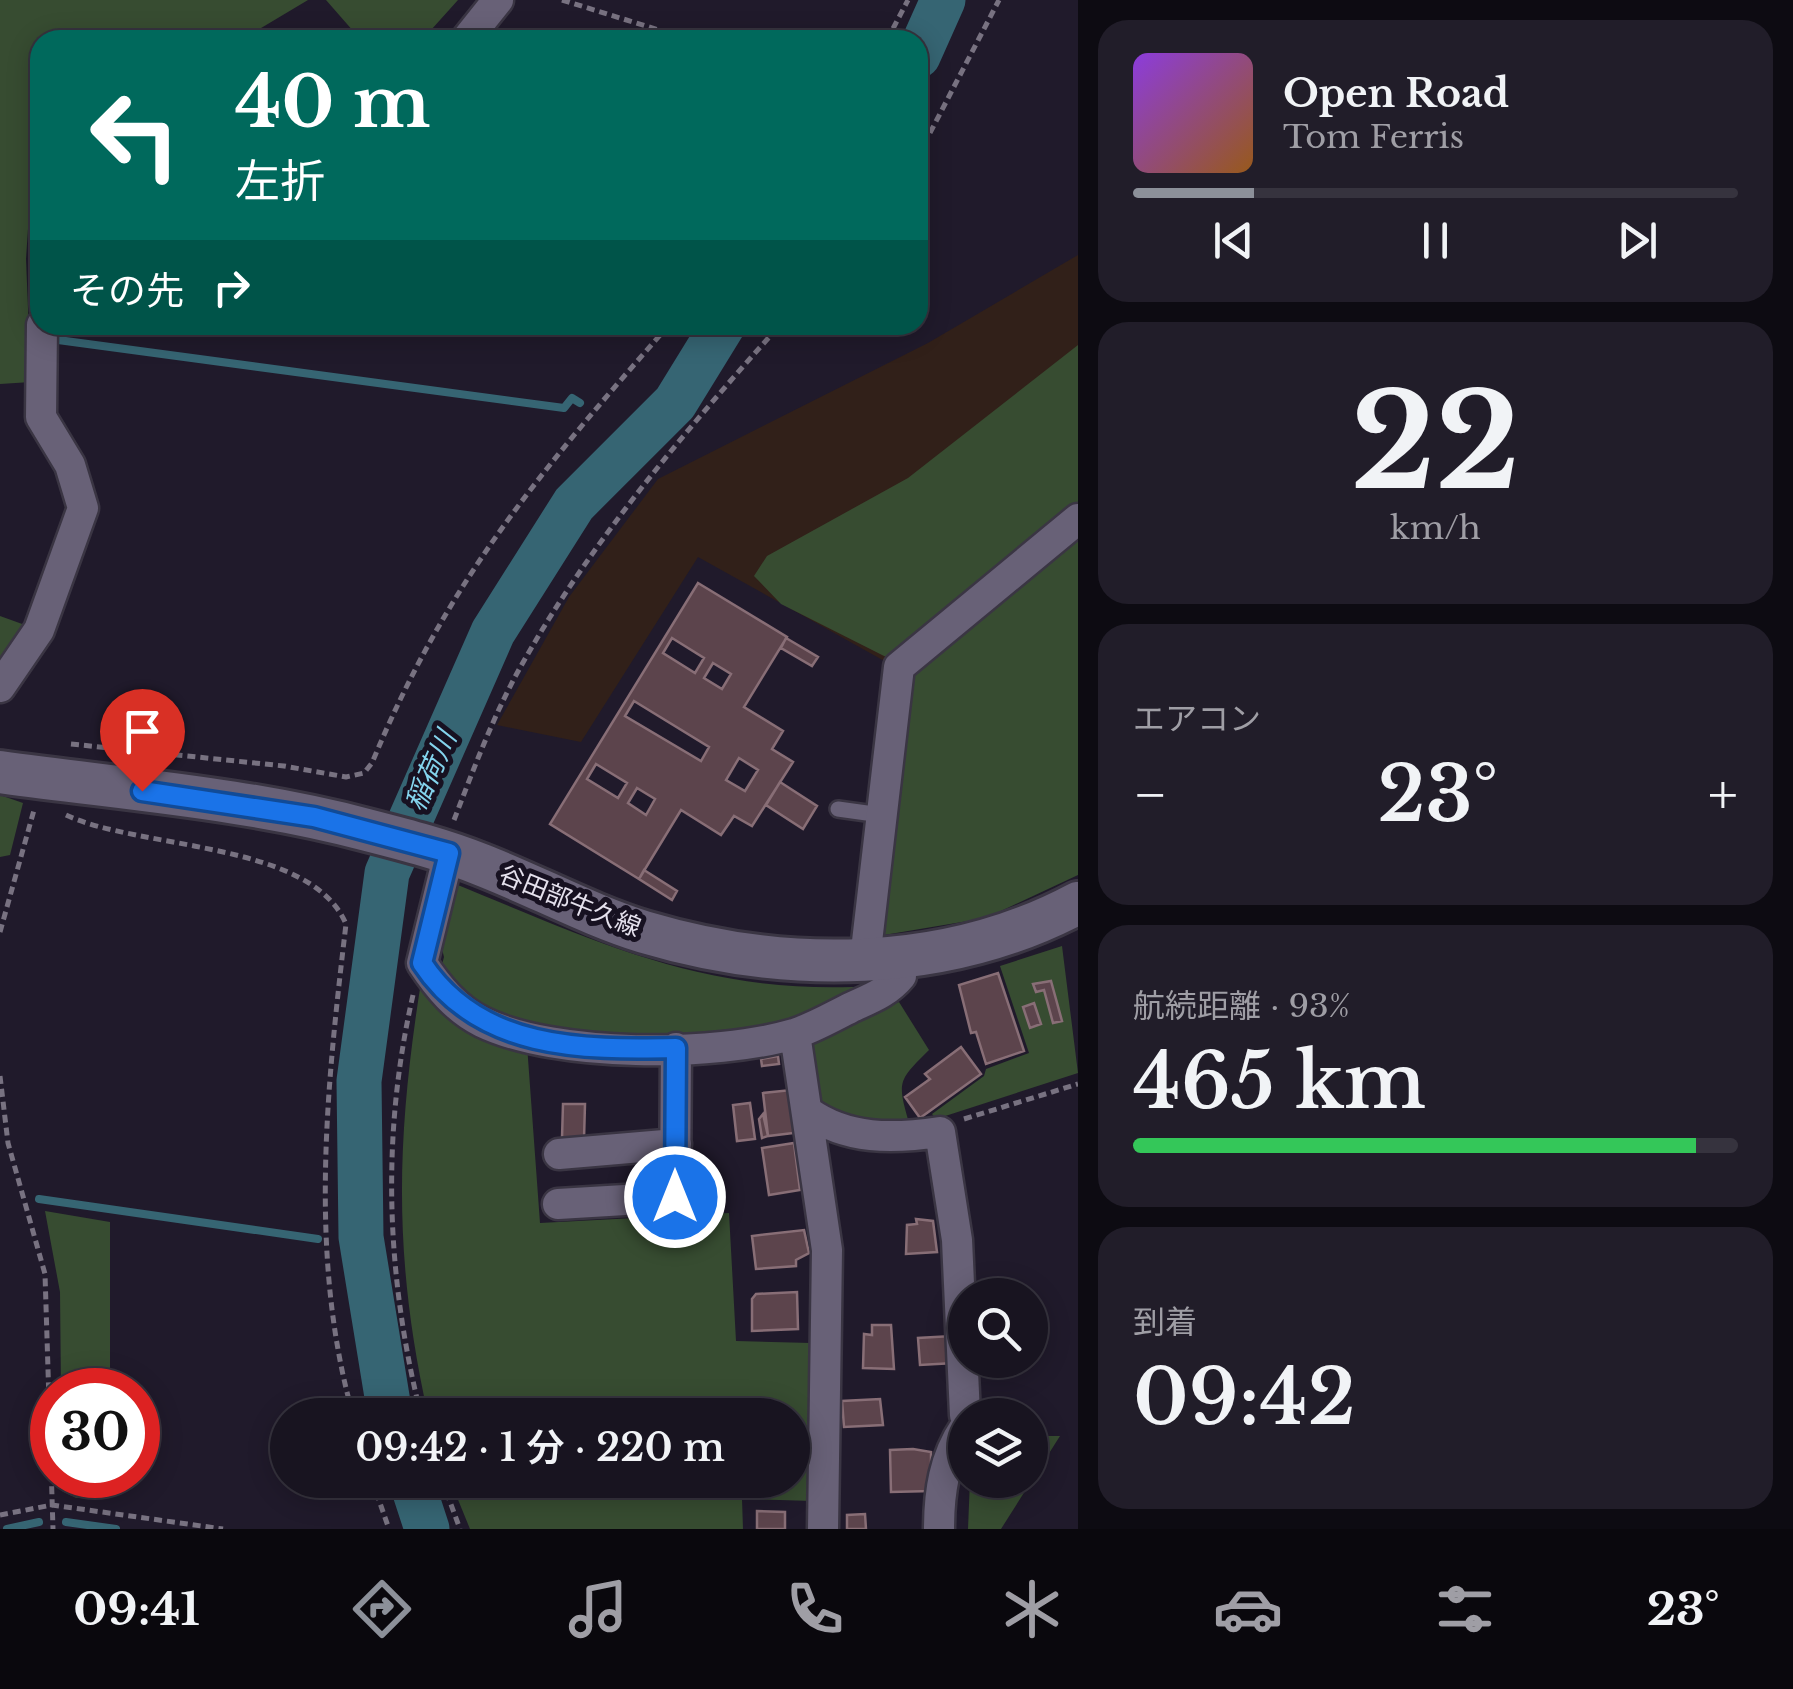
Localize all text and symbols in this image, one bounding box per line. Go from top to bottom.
text: 40 m [235,59,430,146]
icon: left [70,70,200,200]
text: Open Road [1283,70,1509,117]
text: Tom Ferris [1283,117,1464,157]
text: 左折 [235,153,325,209]
icon: previous [1206,213,1261,268]
icon: pause [1408,213,1463,268]
icon: next [1610,213,1665,268]
icon: right [204,260,259,315]
text: その先 [70,267,184,314]
text: 22 [1351,362,1520,523]
text: km/h [1390,508,1481,548]
pin [100,689,185,792]
text: エアコン [1133,699,1261,739]
icon: arrive [115,704,170,759]
water label: 稲荷川 [398,723,465,816]
text: 23° [1378,748,1498,841]
text: − [1133,761,1168,829]
text: + [1708,761,1738,829]
street label: 谷田部牛久線 [495,859,645,943]
text: 航続距離 · 93% [1133,986,1350,1026]
text: 465 km [1133,1035,1426,1128]
position arrow [623,1145,727,1249]
map controls [948,1278,1048,1498]
button: search [948,1278,1048,1378]
text: 到着 [1133,1302,1197,1342]
text: 09:42 [1133,1351,1356,1444]
speed limit sign: 30 [30,1368,160,1498]
button: layers [948,1398,1048,1498]
text: 09:42 · 1 分 · 220 m [355,1424,725,1471]
icon: directions [347,1574,417,1644]
icon: music [563,1574,633,1644]
icon: phone [780,1574,850,1644]
icon: climate [997,1574,1067,1644]
icon: car [1213,1574,1283,1644]
icon: filters [1430,1574,1500,1644]
text: 09:41 [73,1581,200,1637]
text: 23° [1647,1581,1720,1637]

